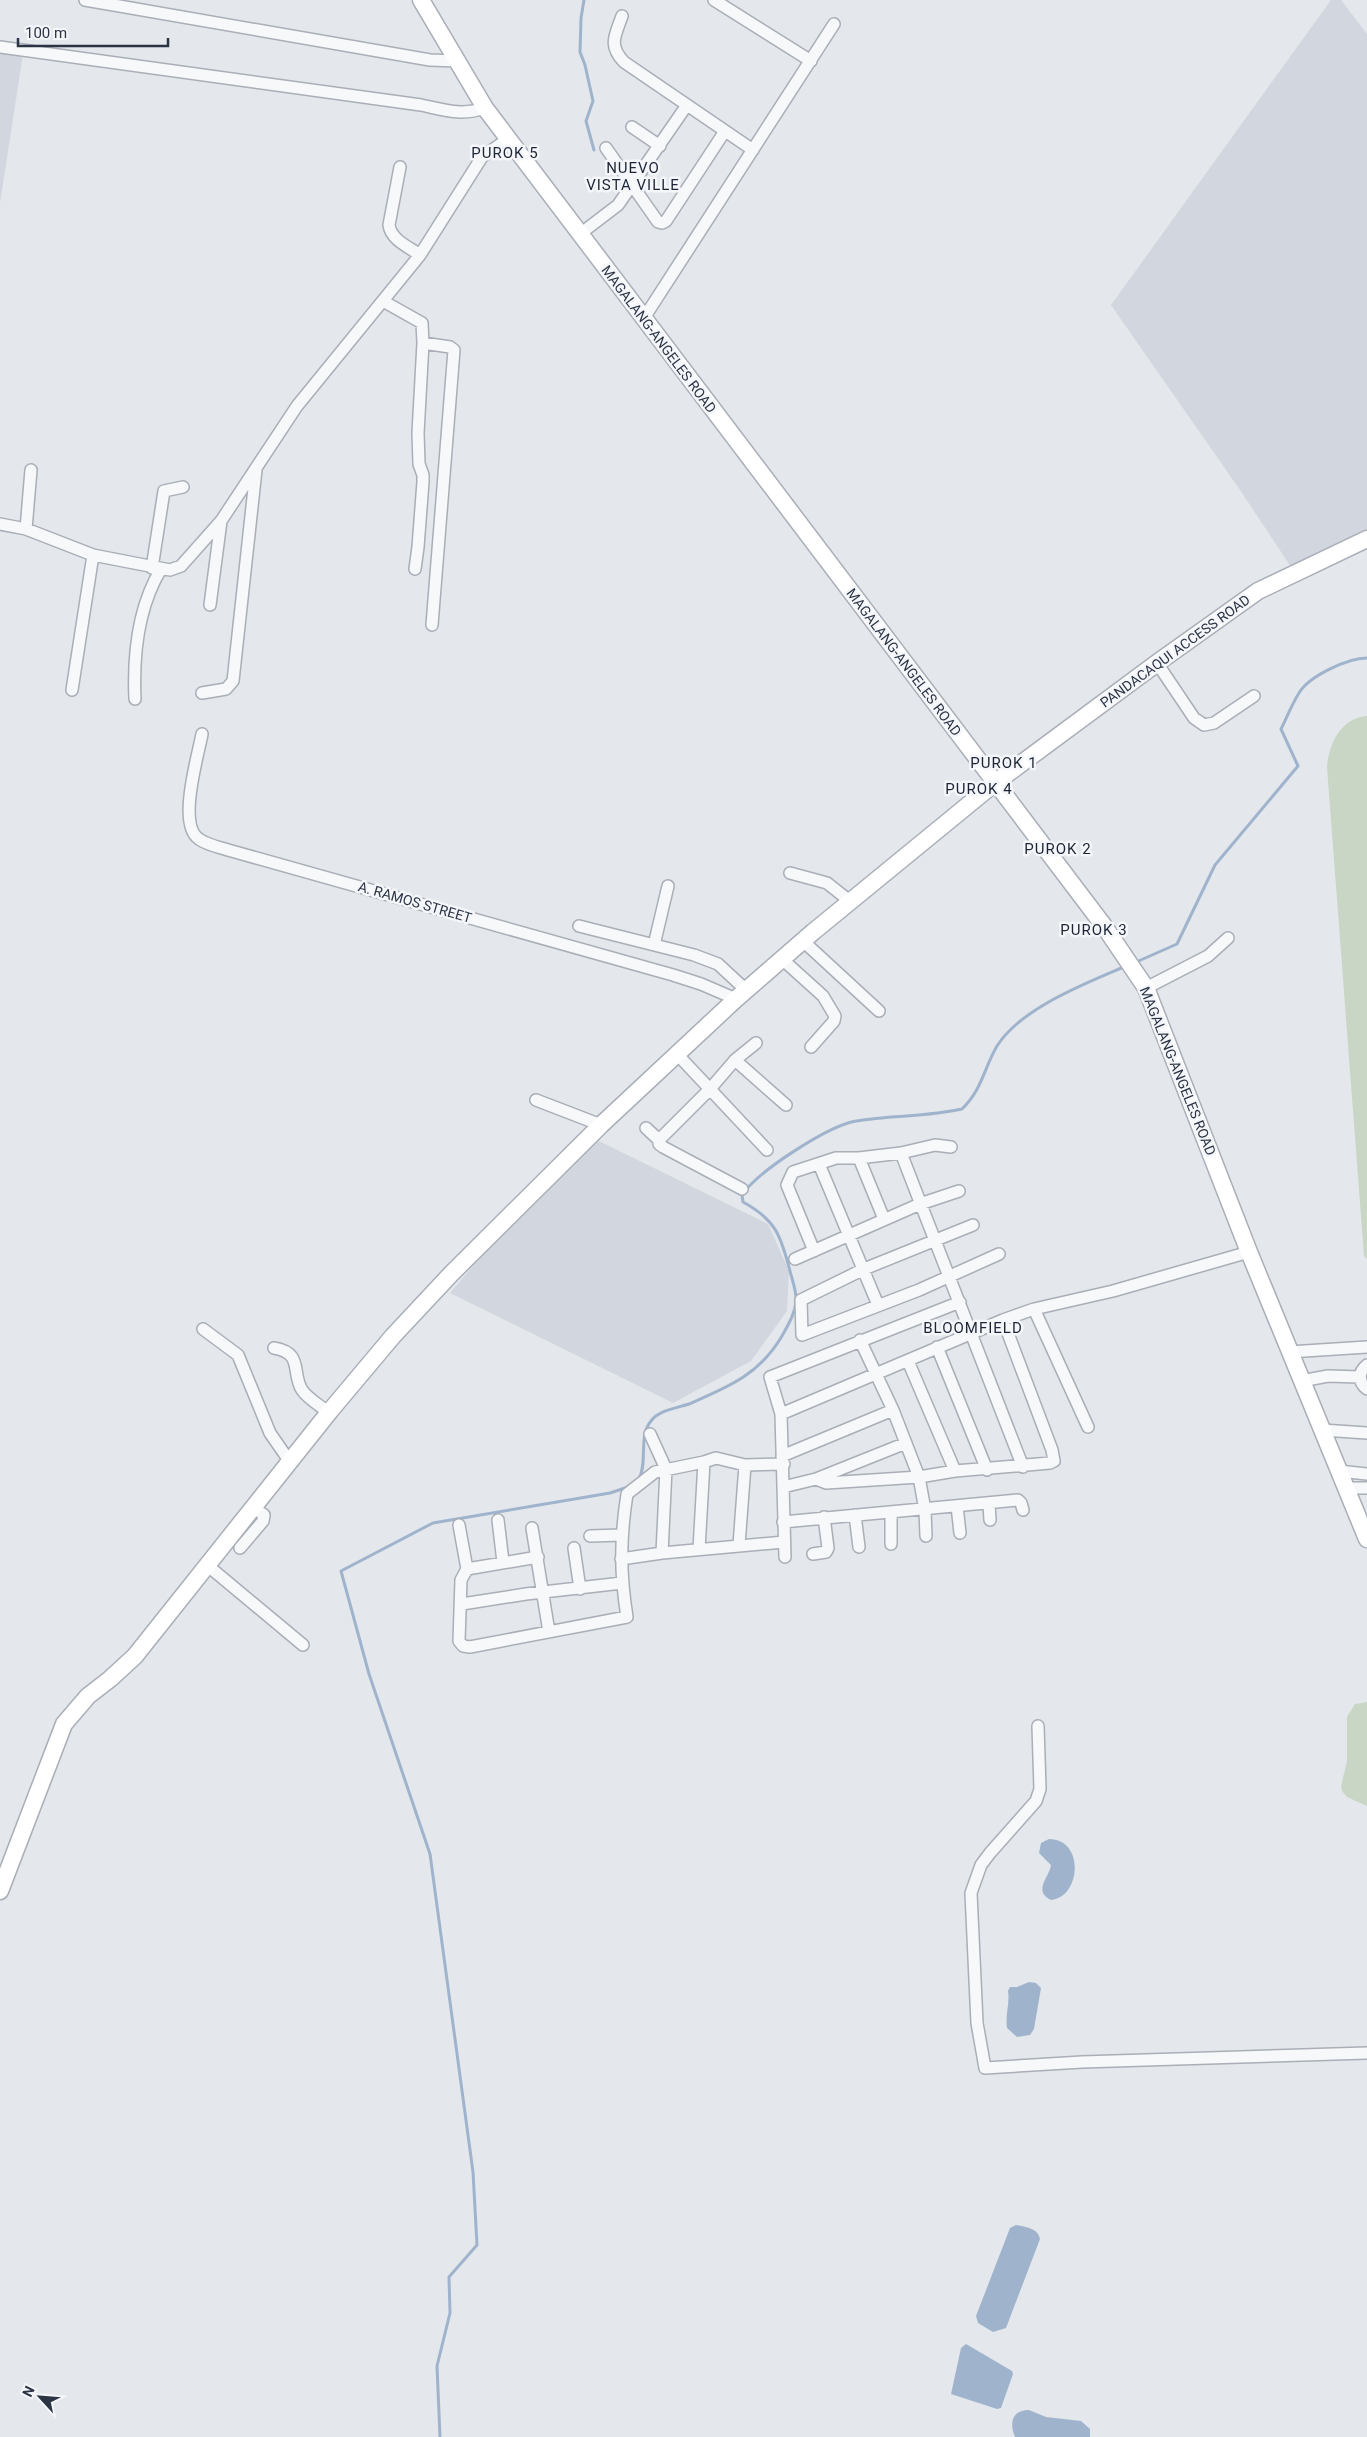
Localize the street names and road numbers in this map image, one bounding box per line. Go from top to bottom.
street label: MAGALANG-ANGELES ROAD [598,262,720,416]
street label: MAGALANG-ANGELES ROAD [843,585,965,739]
street label: PANDACAQUI ACCESS ROAD [1097,591,1253,711]
street label: A. RAMOS STREET [356,878,474,926]
street label: MAGALANG-ANGELES ROAD [1137,984,1219,1158]

